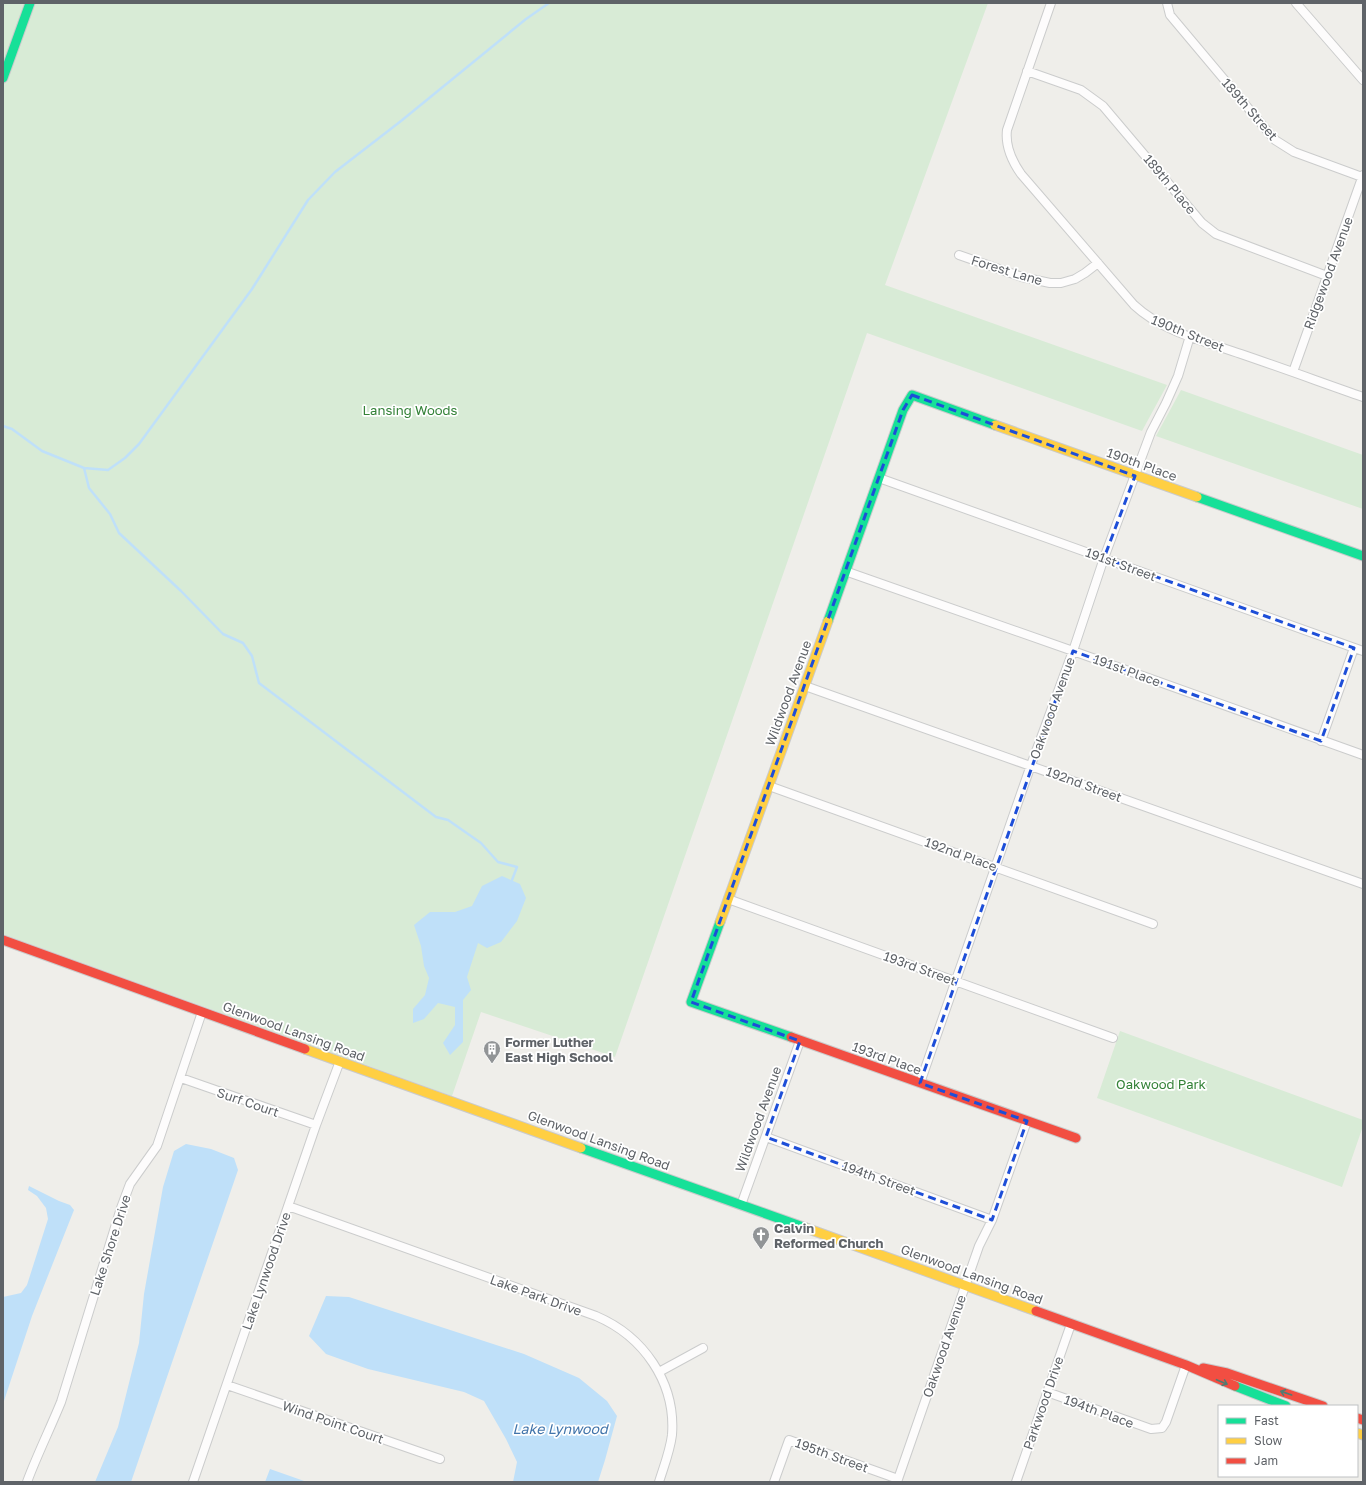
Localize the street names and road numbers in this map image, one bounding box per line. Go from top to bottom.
street label: 189th Street [1219,75,1281,143]
street label: 189th Place [1140,151,1200,217]
street label: Ridgewood Avenue [1300,214,1356,332]
street label: Forest Lane [969,252,1045,288]
street label: 190th Street [1149,311,1227,355]
street label: 190th Place [1105,444,1179,484]
street label: 191st Street [1083,544,1159,584]
street label: Wildwood Avenue [761,638,815,748]
street label: 191st Place [1091,650,1163,690]
street label: Oakwood Avenue [1026,655,1078,761]
street label: 192nd Street [1044,763,1124,805]
street label: 192nd Place [923,834,999,874]
street label: 193rd Street [881,947,959,989]
street label: Glenwood Lansing Road [221,998,367,1064]
street label: 193rd Place [850,1038,924,1078]
street label: Wildwood Avenue [731,1064,785,1174]
street label: Surf Court [215,1084,281,1120]
street label: Glenwood Lansing Road [526,1107,672,1173]
street label: 194th Street [840,1157,918,1199]
street label: Lake Shore Drive [86,1193,134,1297]
street label: Lake Lynwood Drive [238,1210,294,1332]
street label: Glenwood Lansing Road [899,1241,1045,1307]
street label: Lake Park Drive [488,1271,584,1319]
street label: Oakwood Avenue [919,1293,969,1399]
street label: Parkwood Drive [1020,1354,1066,1452]
street label: 194th Place [1062,1391,1136,1431]
street label: Wind Point Court [280,1397,386,1447]
street label: 195th Street [793,1434,871,1476]

